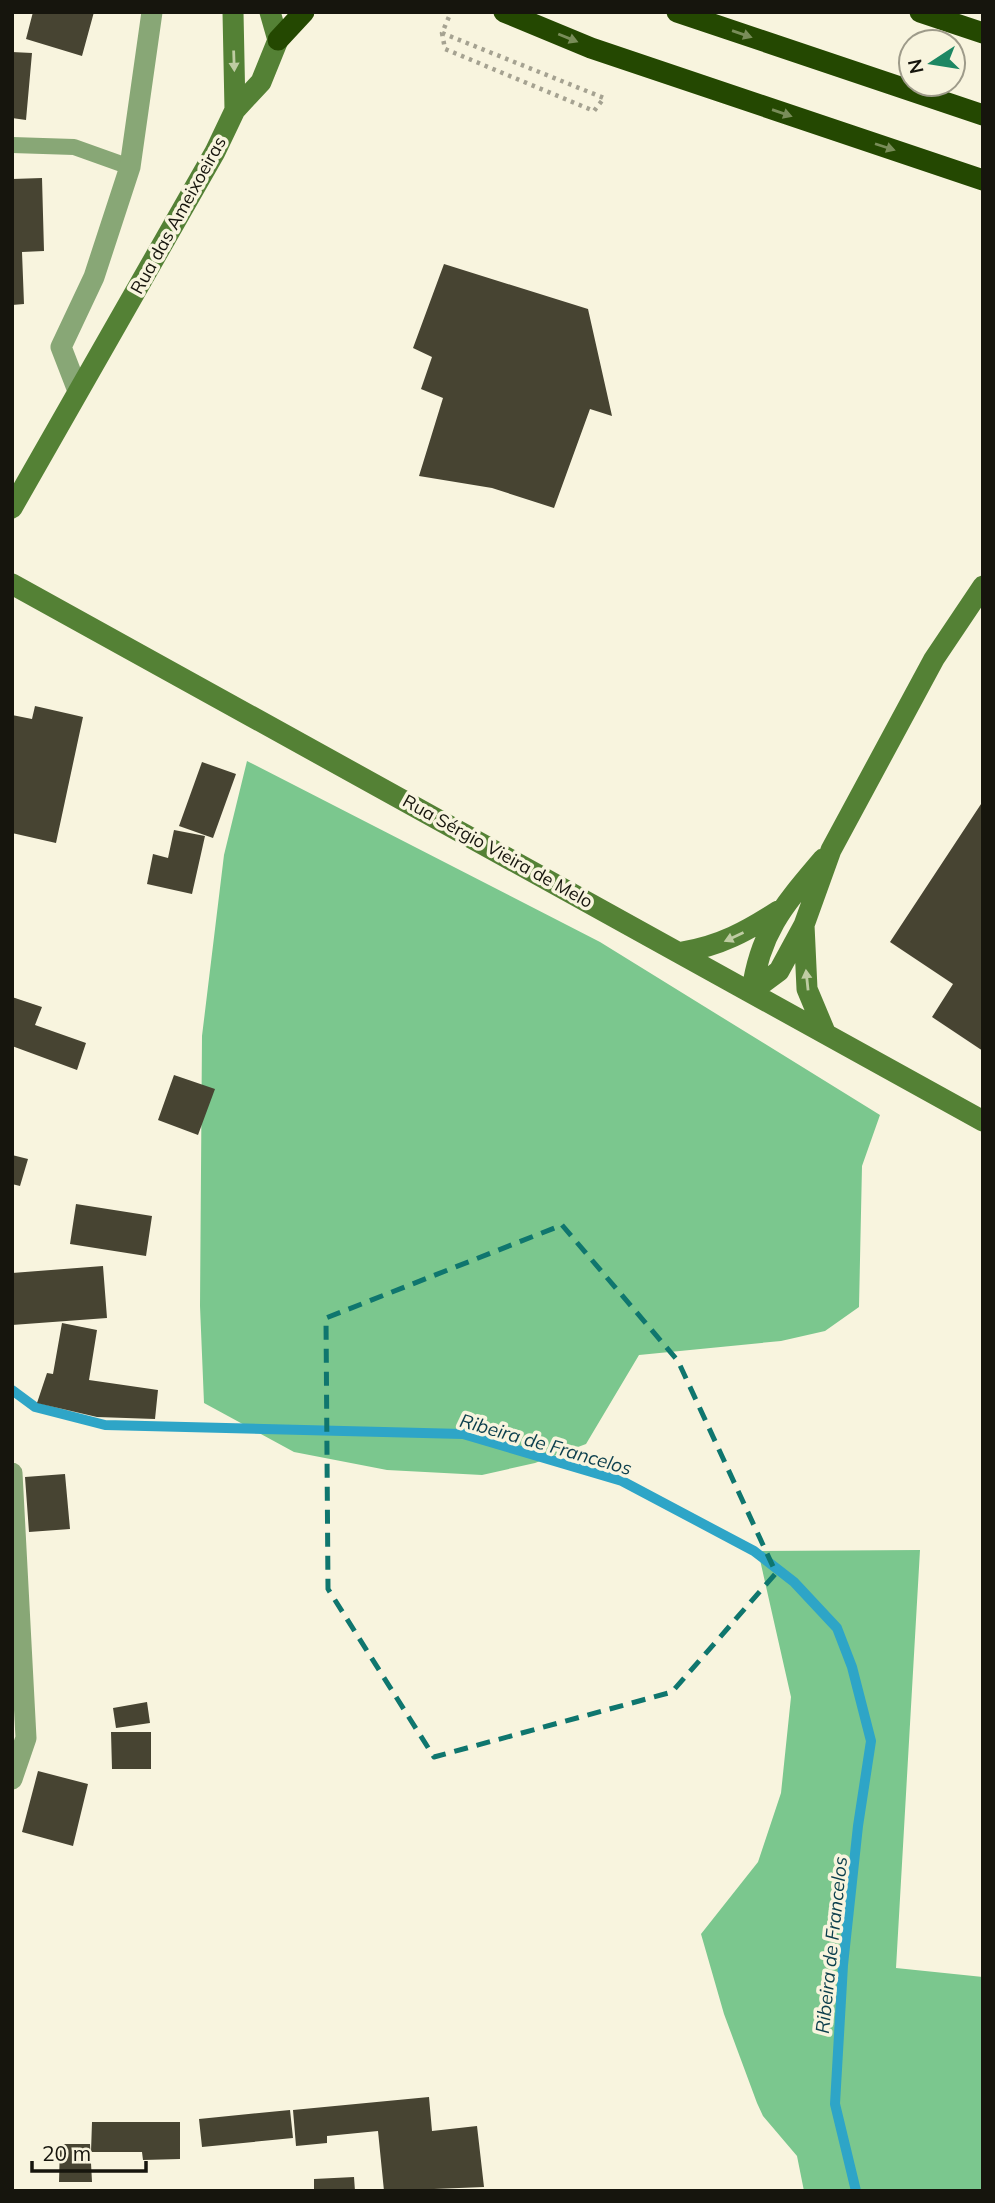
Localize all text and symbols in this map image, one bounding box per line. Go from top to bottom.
north arrow [897,28,967,98]
one-way arrow [731,29,752,40]
one-way arrow [557,33,578,44]
one-way arrow [229,51,240,73]
text: N [902,57,929,76]
one-way arrow [772,108,793,119]
street label: Rua das Ameixoeiras [125,132,231,298]
one-way arrow [875,143,896,153]
street label: Rua Sérgio Vieira de Melo [399,789,597,913]
one-way arrow [724,931,744,943]
one-way arrow [802,969,813,991]
water label: Ribeira de Francelos [457,1408,635,1480]
water label: Ribeira de Francelos [810,1855,852,2035]
scale bar [32,2130,145,2174]
text: 20 m [42,2140,91,2166]

